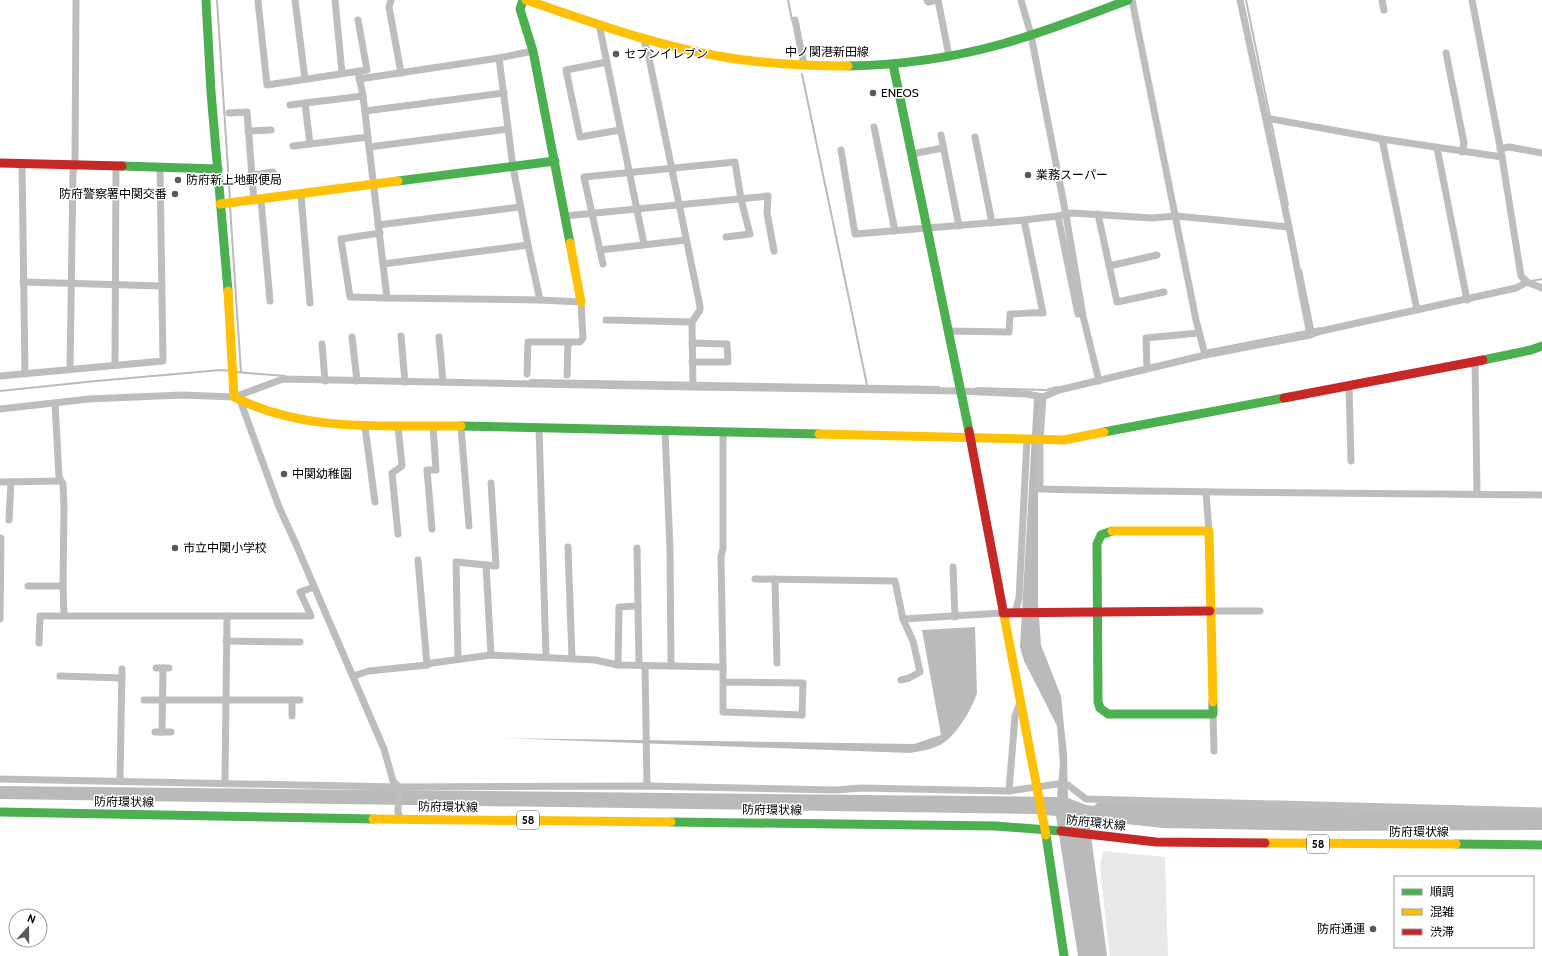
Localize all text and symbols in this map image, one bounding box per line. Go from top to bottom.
street label: 中ノ関港新田線 [785,44,869,59]
place label: セブンイレブン [624,46,708,61]
marker: セブンイレブン [611,49,621,59]
place label: ENEOS [881,85,919,100]
marker: ENEOS [868,88,878,98]
place label: 業務スーパー [1036,167,1108,182]
marker: 業務スーパー [1023,170,1033,180]
place label: 防府新上地郵便局 [186,172,282,187]
marker: 防府新上地郵便局 [173,175,183,185]
place label: 防府警察署中関交番 [59,186,167,201]
marker: 防府警察署中関交番 [170,189,180,199]
place label: 中関幼稚園 [292,466,352,481]
marker: 中関幼稚園 [279,469,289,479]
place label: 市立中関小学校 [183,540,267,555]
marker: 市立中関小学校 [170,543,180,553]
street label: 防府環状線 [94,793,154,810]
street label: 防府環状線 [418,798,478,815]
street label: 防府環状線 [742,801,802,818]
road number: 58 [517,811,539,829]
street label: 防府環状線 [1065,812,1127,833]
street label: 防府環状線 [1389,824,1449,839]
road number: 58 [1307,835,1329,853]
legend [1394,876,1534,948]
text: 順調 [1430,884,1454,899]
text: 混雑 [1430,904,1454,919]
north arrow [8,908,48,948]
text: N [25,911,38,927]
place label: 防府通運 [1317,921,1365,936]
marker: 防府通運 [1368,924,1378,934]
text: 渋滞 [1430,924,1454,939]

